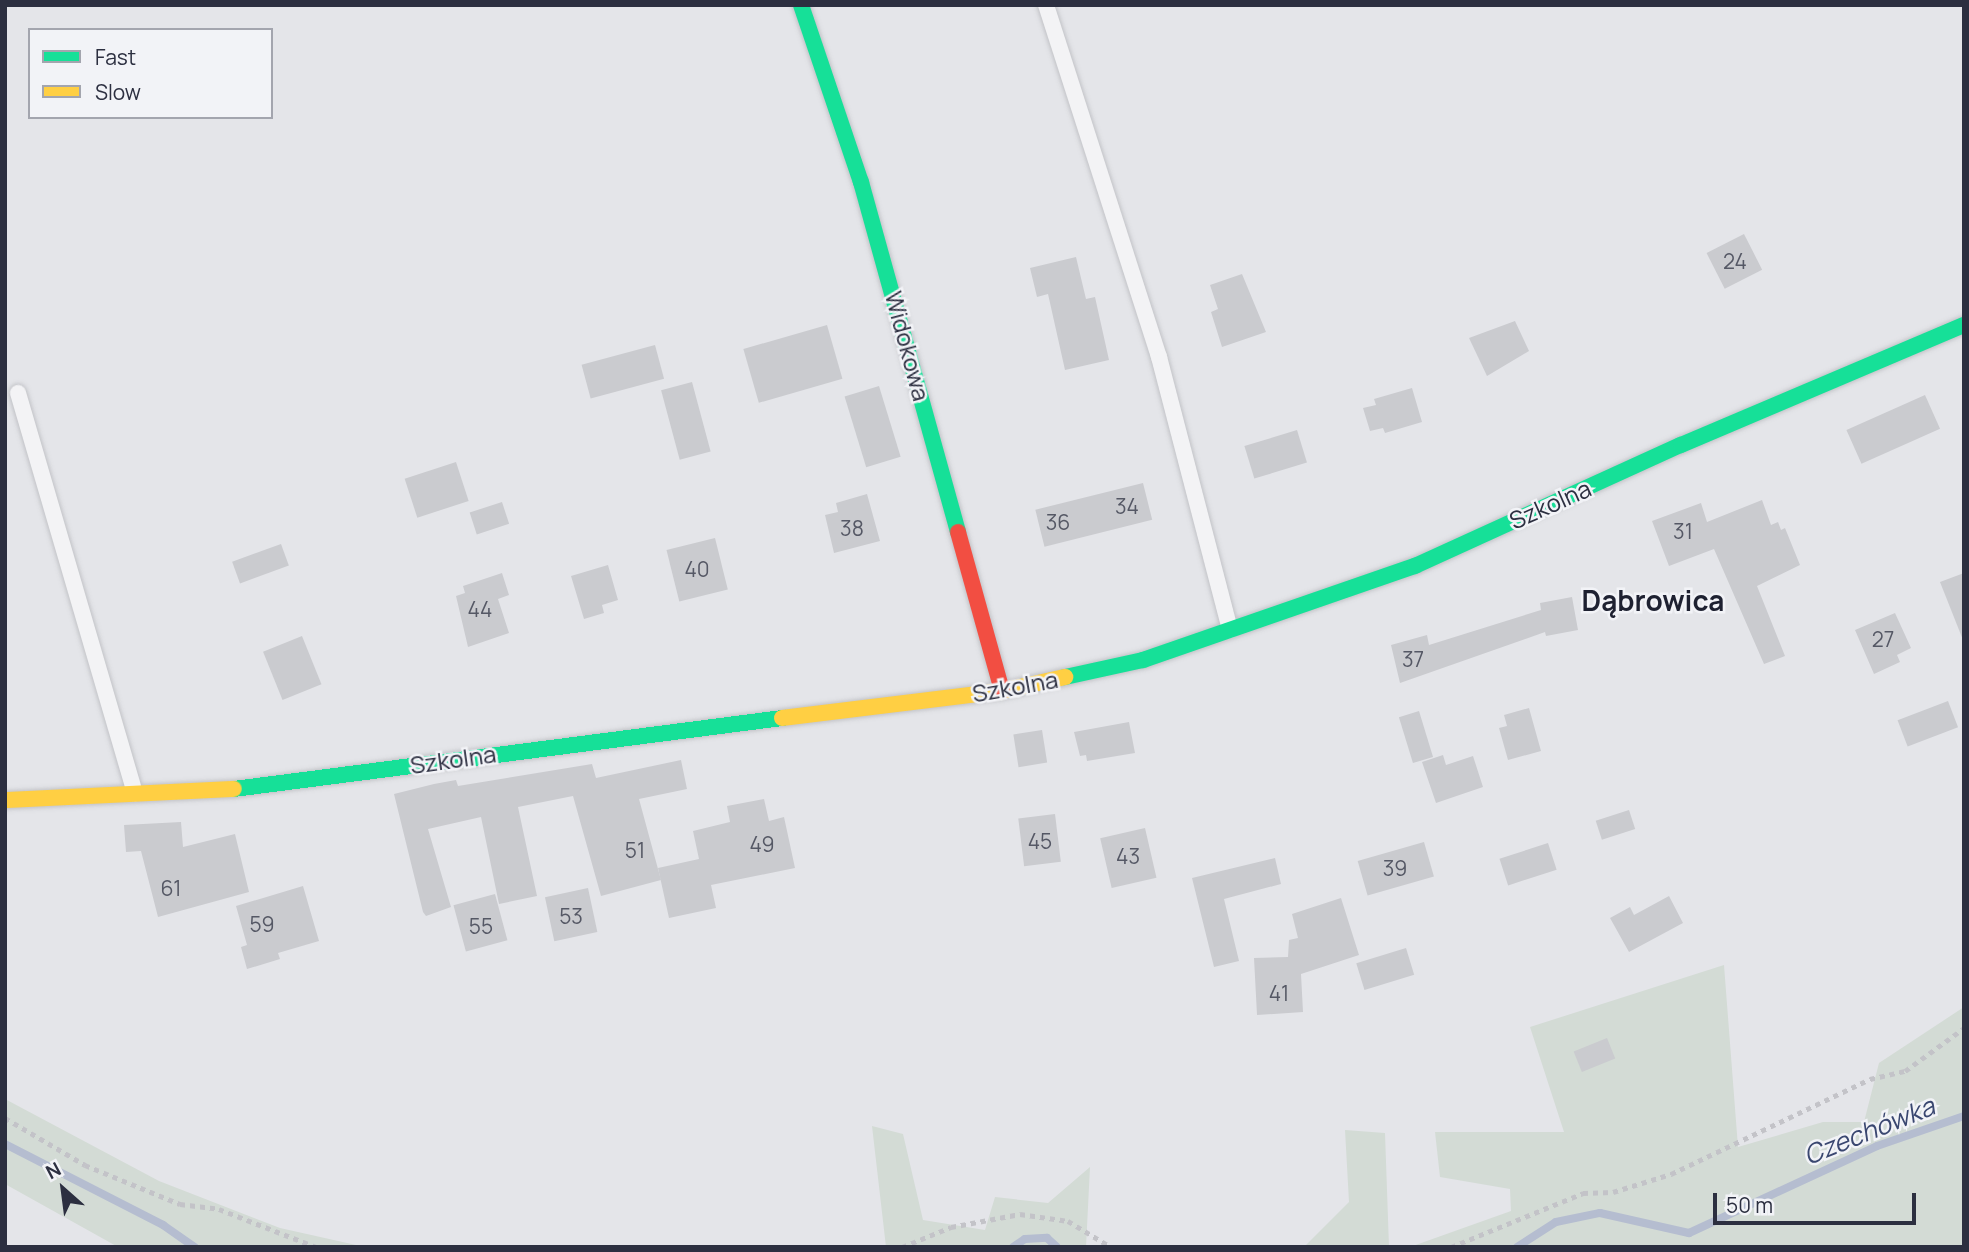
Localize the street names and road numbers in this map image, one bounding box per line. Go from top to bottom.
street label: Widokowa [880,288,936,404]
street label: Szkolna [1505,473,1595,535]
street label: Szkolna [970,664,1060,708]
street label: Szkolna [408,739,498,779]

